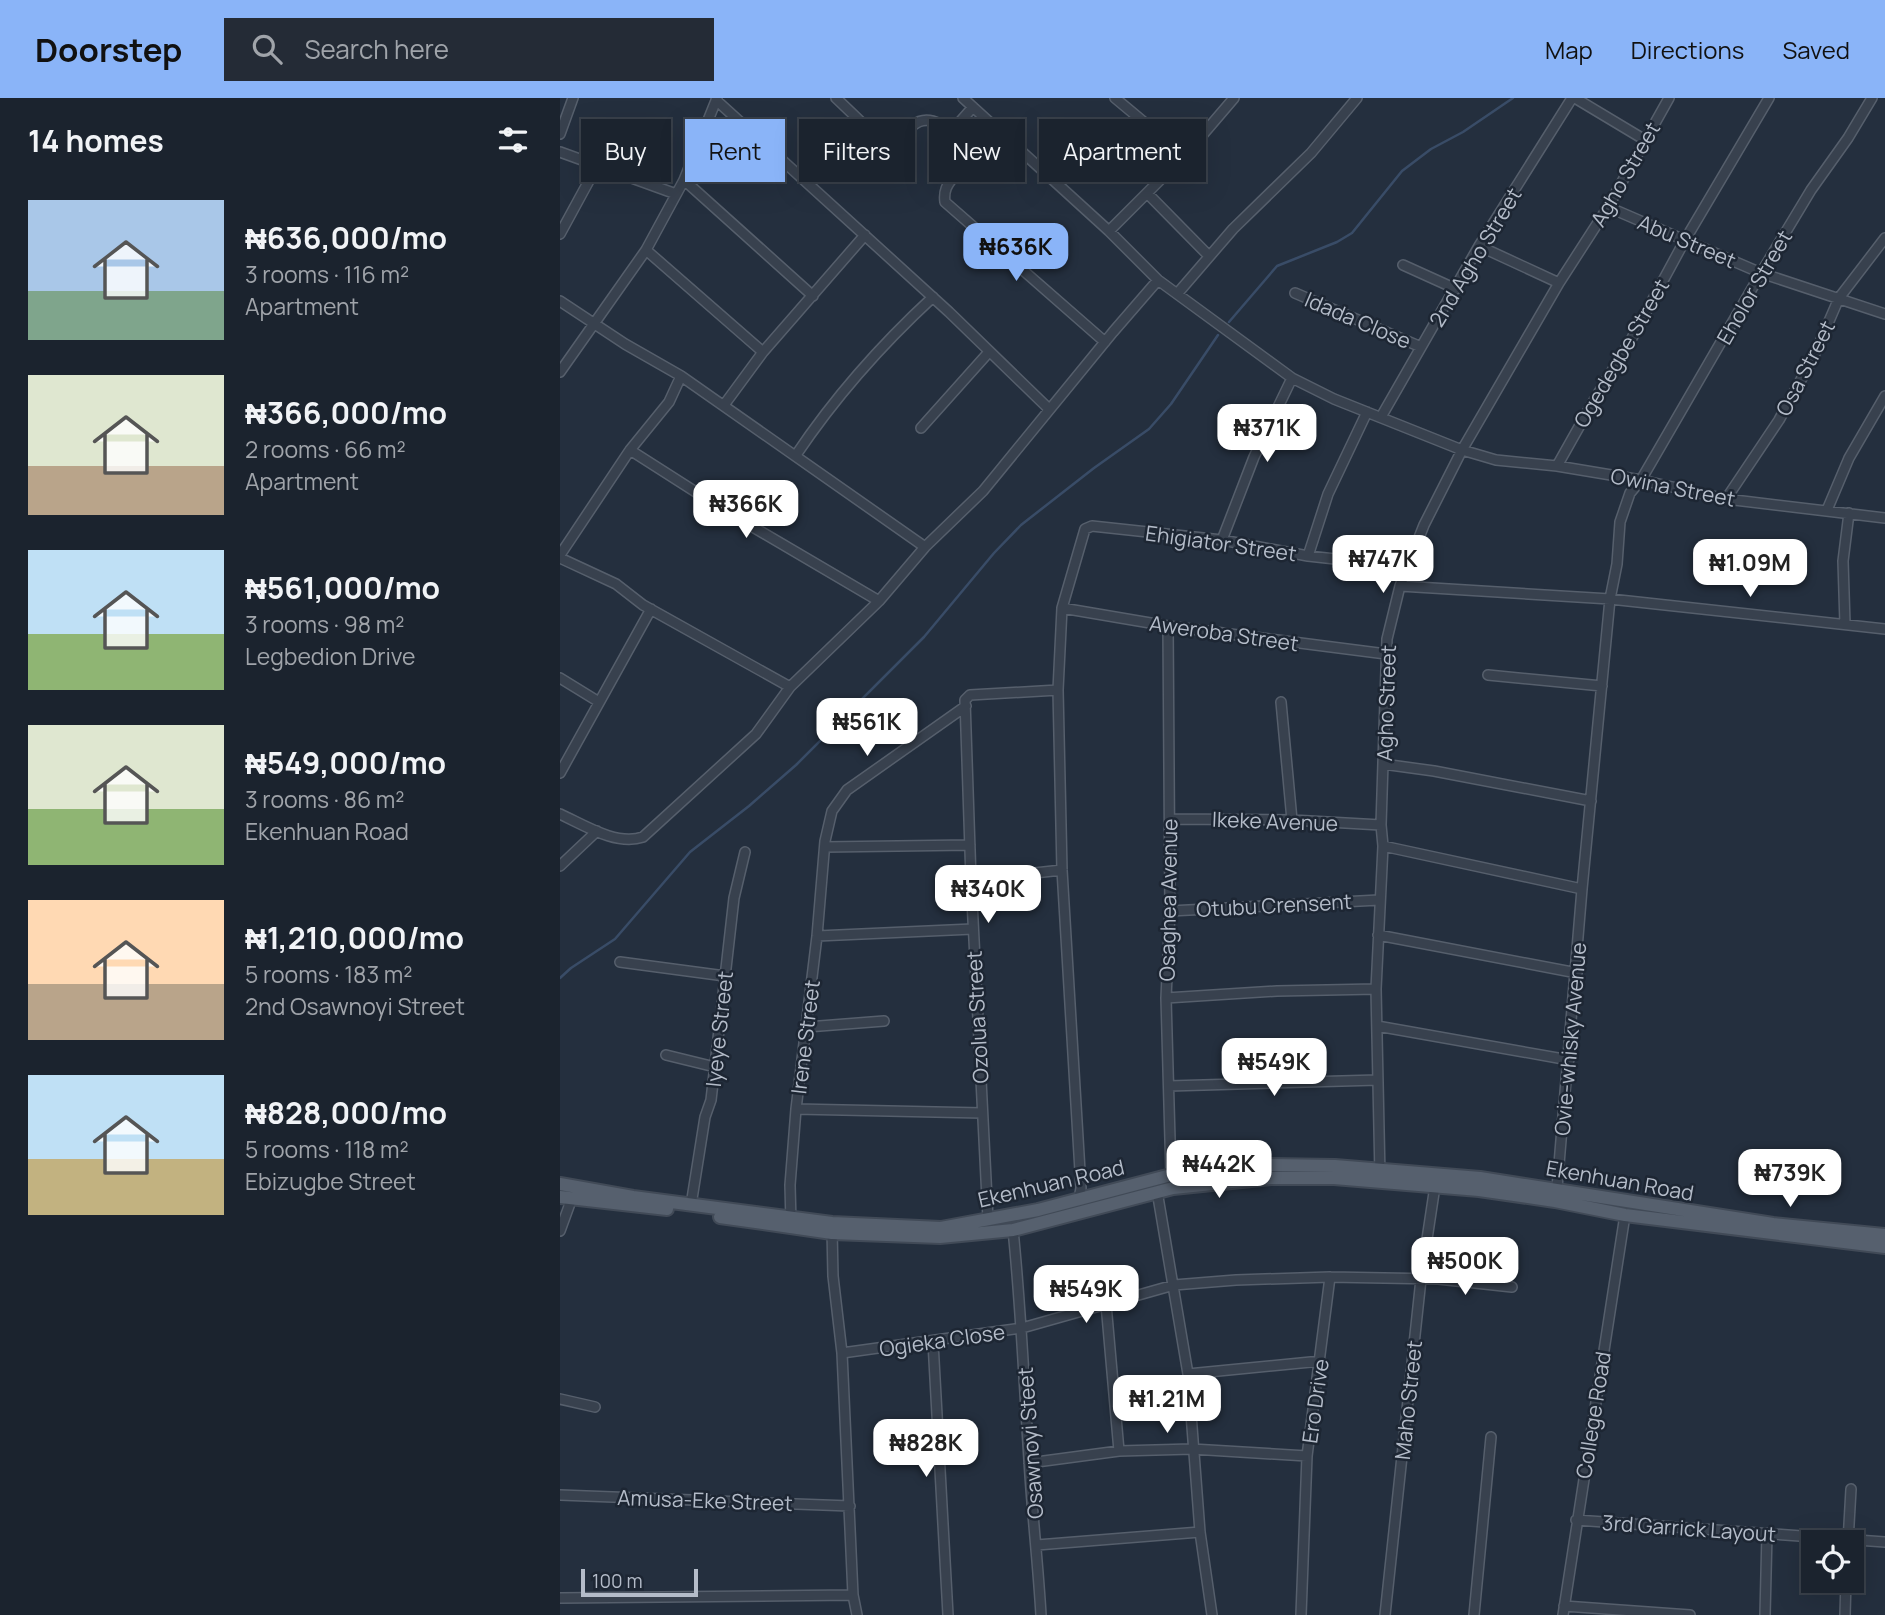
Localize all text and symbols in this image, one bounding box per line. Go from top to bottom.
search box [224,18,714,81]
text: Doorstep [35,27,182,72]
icon: search [248,30,286,68]
text: Search here [304,31,449,67]
text: Map [1545,33,1593,66]
text: Directions [1631,33,1744,66]
text: Saved [1782,33,1850,66]
street label: Agho Street [1584,117,1666,231]
chip: Buy [581,119,671,182]
chip: Rent [685,119,785,182]
chip: Filters [799,119,915,182]
chip: New [929,119,1025,182]
chip: Apartment [1039,119,1206,182]
text: 14 homes [28,120,164,161]
icon: filters [494,121,532,159]
street label: 2nd Agho Street [1422,182,1528,332]
street label: Abu Street [1634,208,1740,274]
text: ₦636,000/mo [245,217,447,258]
pin: ₦636K [967,223,1065,283]
street label: Eholor Street [1710,225,1798,349]
icon: home [84,228,168,312]
text: ₦636K [979,230,1053,262]
text: 3 rooms · 116 m² [245,258,409,290]
street label: Ogedegbe Street [1567,273,1675,433]
street label: Idada Close [1301,285,1415,355]
text: Apartment [245,290,359,322]
street label: Osa Street [1769,315,1841,421]
text: ₦366,000/mo [245,392,447,433]
icon: home [84,403,168,487]
pin: ₦371K [1218,404,1316,464]
text: ₦371K [1233,411,1301,443]
text: 2 rooms · 66 m² [245,433,406,465]
street label: Owina Street [1608,461,1738,513]
text: Apartment [245,465,359,497]
pin: ₦366K [697,480,795,540]
text: ₦366K [709,487,783,519]
street label: Ehigiator Street [1144,519,1298,567]
pin: ₦747K [1334,536,1432,595]
pin: ₦1.09M [1693,540,1807,599]
text: ₦747K [1348,542,1418,574]
text: ₦1.09M [1709,546,1791,578]
text: ₦561,000/mo [245,567,440,608]
icon: home [84,578,168,662]
text: 3 rooms · 98 m² [245,608,405,640]
street label: Aweroba Street [1148,609,1300,657]
text: Legbedion Drive [245,640,416,672]
street label: Agho Street [1370,644,1402,762]
pin: ₦561K [818,698,916,758]
text: ₦561K [833,705,902,737]
text: ₦549,000/mo [245,742,446,783]
icon: home [84,753,168,837]
text: 3 rooms · 86 m² [245,783,405,815]
street label: Ikeke Avenue [1212,805,1338,837]
text: Ekenhuan Road [245,815,409,847]
street label: Osaghea Avenue [1153,818,1183,982]
pin: ₦340K [939,866,1037,925]
text: ₦340K [951,872,1025,904]
street label: Otubu Crensent [1195,887,1353,923]
text: ₦1,210,000/mo [245,917,464,958]
icon: home [84,928,168,1012]
street label: Ovie-whisky Avenue [1548,941,1592,1137]
street label: Ozolua Street [960,950,994,1084]
text: 5 rooms · 183 m² [245,958,412,990]
street label: Iyeye Street [699,970,739,1088]
street label: Irene Street [784,978,826,1096]
text: 2nd Osawnoyi Street [245,990,465,1022]
pin: ₦549K [1225,1038,1323,1098]
text: ₦549K [1238,1045,1310,1077]
text: ₦828,000/mo [245,1092,447,1133]
icon: home [84,1103,168,1187]
text: 5 rooms · 118 m² [245,1133,409,1165]
pin: ₦442K [1170,1140,1268,1200]
text: ₦442K [1183,1147,1255,1179]
pin: ₦739K [1741,1150,1839,1209]
street label: Ekenhuan Road [975,1153,1127,1213]
street label: Ekenhuan Road [1544,1153,1696,1207]
text: ₦739K [1754,1156,1826,1188]
text: Ebizugbe Street [245,1165,416,1197]
pin: ₦500K [1416,1238,1514,1297]
text: ₦500K [1427,1244,1503,1276]
pin: ₦549K [1037,1266,1135,1325]
text: ₦549K [1050,1272,1122,1304]
street label: Ogieka Close [877,1317,1007,1363]
street label: Maho Street [1388,1339,1428,1461]
street label: College Road [1569,1349,1617,1481]
street label: Ero Drive [1295,1357,1335,1445]
street label: Osawnoyi Steet [1011,1366,1049,1520]
pin: ₦1.21M [1110,1376,1224,1435]
text: ₦1.21M [1129,1382,1205,1414]
pin: ₦828K [877,1420,975,1479]
text: ₦828K [889,1426,963,1458]
street label: Amusa-Eke Street [617,1483,793,1517]
street label: 3rd Garrick Layout [1601,1508,1777,1548]
map controls [1801,1530,1864,1593]
button: locate [1801,1530,1864,1593]
scale bar [581,1566,698,1598]
text: 100 m [592,1568,643,1594]

